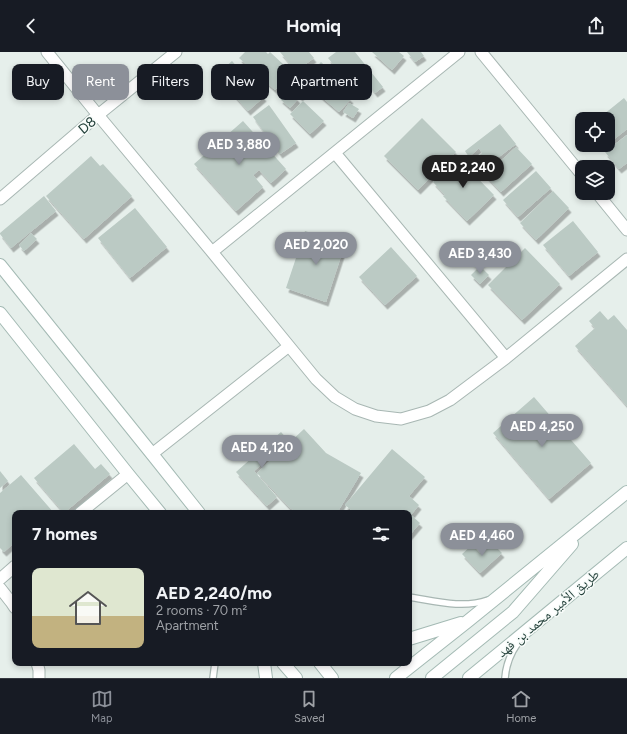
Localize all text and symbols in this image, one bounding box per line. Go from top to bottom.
icon: back [20,15,42,37]
text: Homiq [286,15,341,37]
icon: share [585,15,607,37]
chip: Buy [12,64,64,100]
chip: Rent [72,64,129,100]
chip: Filters [137,64,203,100]
chip: New [211,64,269,100]
chip: Apartment [277,64,372,100]
map controls [575,112,615,200]
button: locate [575,112,615,152]
street label: D8 [75,113,100,138]
pin: AED 3,880 [193,132,285,166]
text: AED 3,880 [207,137,271,152]
pin: AED 2,240 [417,155,509,189]
text: AED 2,240 [431,160,495,175]
button: layers [575,160,615,200]
pin: AED 2,020 [270,232,362,266]
text: AED 2,020 [284,237,348,252]
pin: AED 3,430 [434,241,526,275]
text: AED 3,430 [448,246,512,261]
pin: AED 4,250 [496,414,588,448]
text: AED 4,250 [510,419,574,434]
pin: AED 4,120 [216,435,308,469]
text: AED 4,120 [231,440,293,455]
icon: filters [370,523,392,545]
pin: AED 4,460 [436,523,528,557]
text: 7 homes [32,524,97,544]
text: AED 4,460 [450,528,514,543]
street label: طريق الأمير محمد بن فهد [494,566,604,662]
text: AED 2,240/mo [156,583,272,603]
icon: home [64,584,112,632]
text: 2 rooms · 70 m² [156,603,247,618]
text: Apartment [156,618,219,633]
tab: Map [91,688,113,725]
tab: Saved [294,688,325,725]
tab: Home [506,688,536,725]

